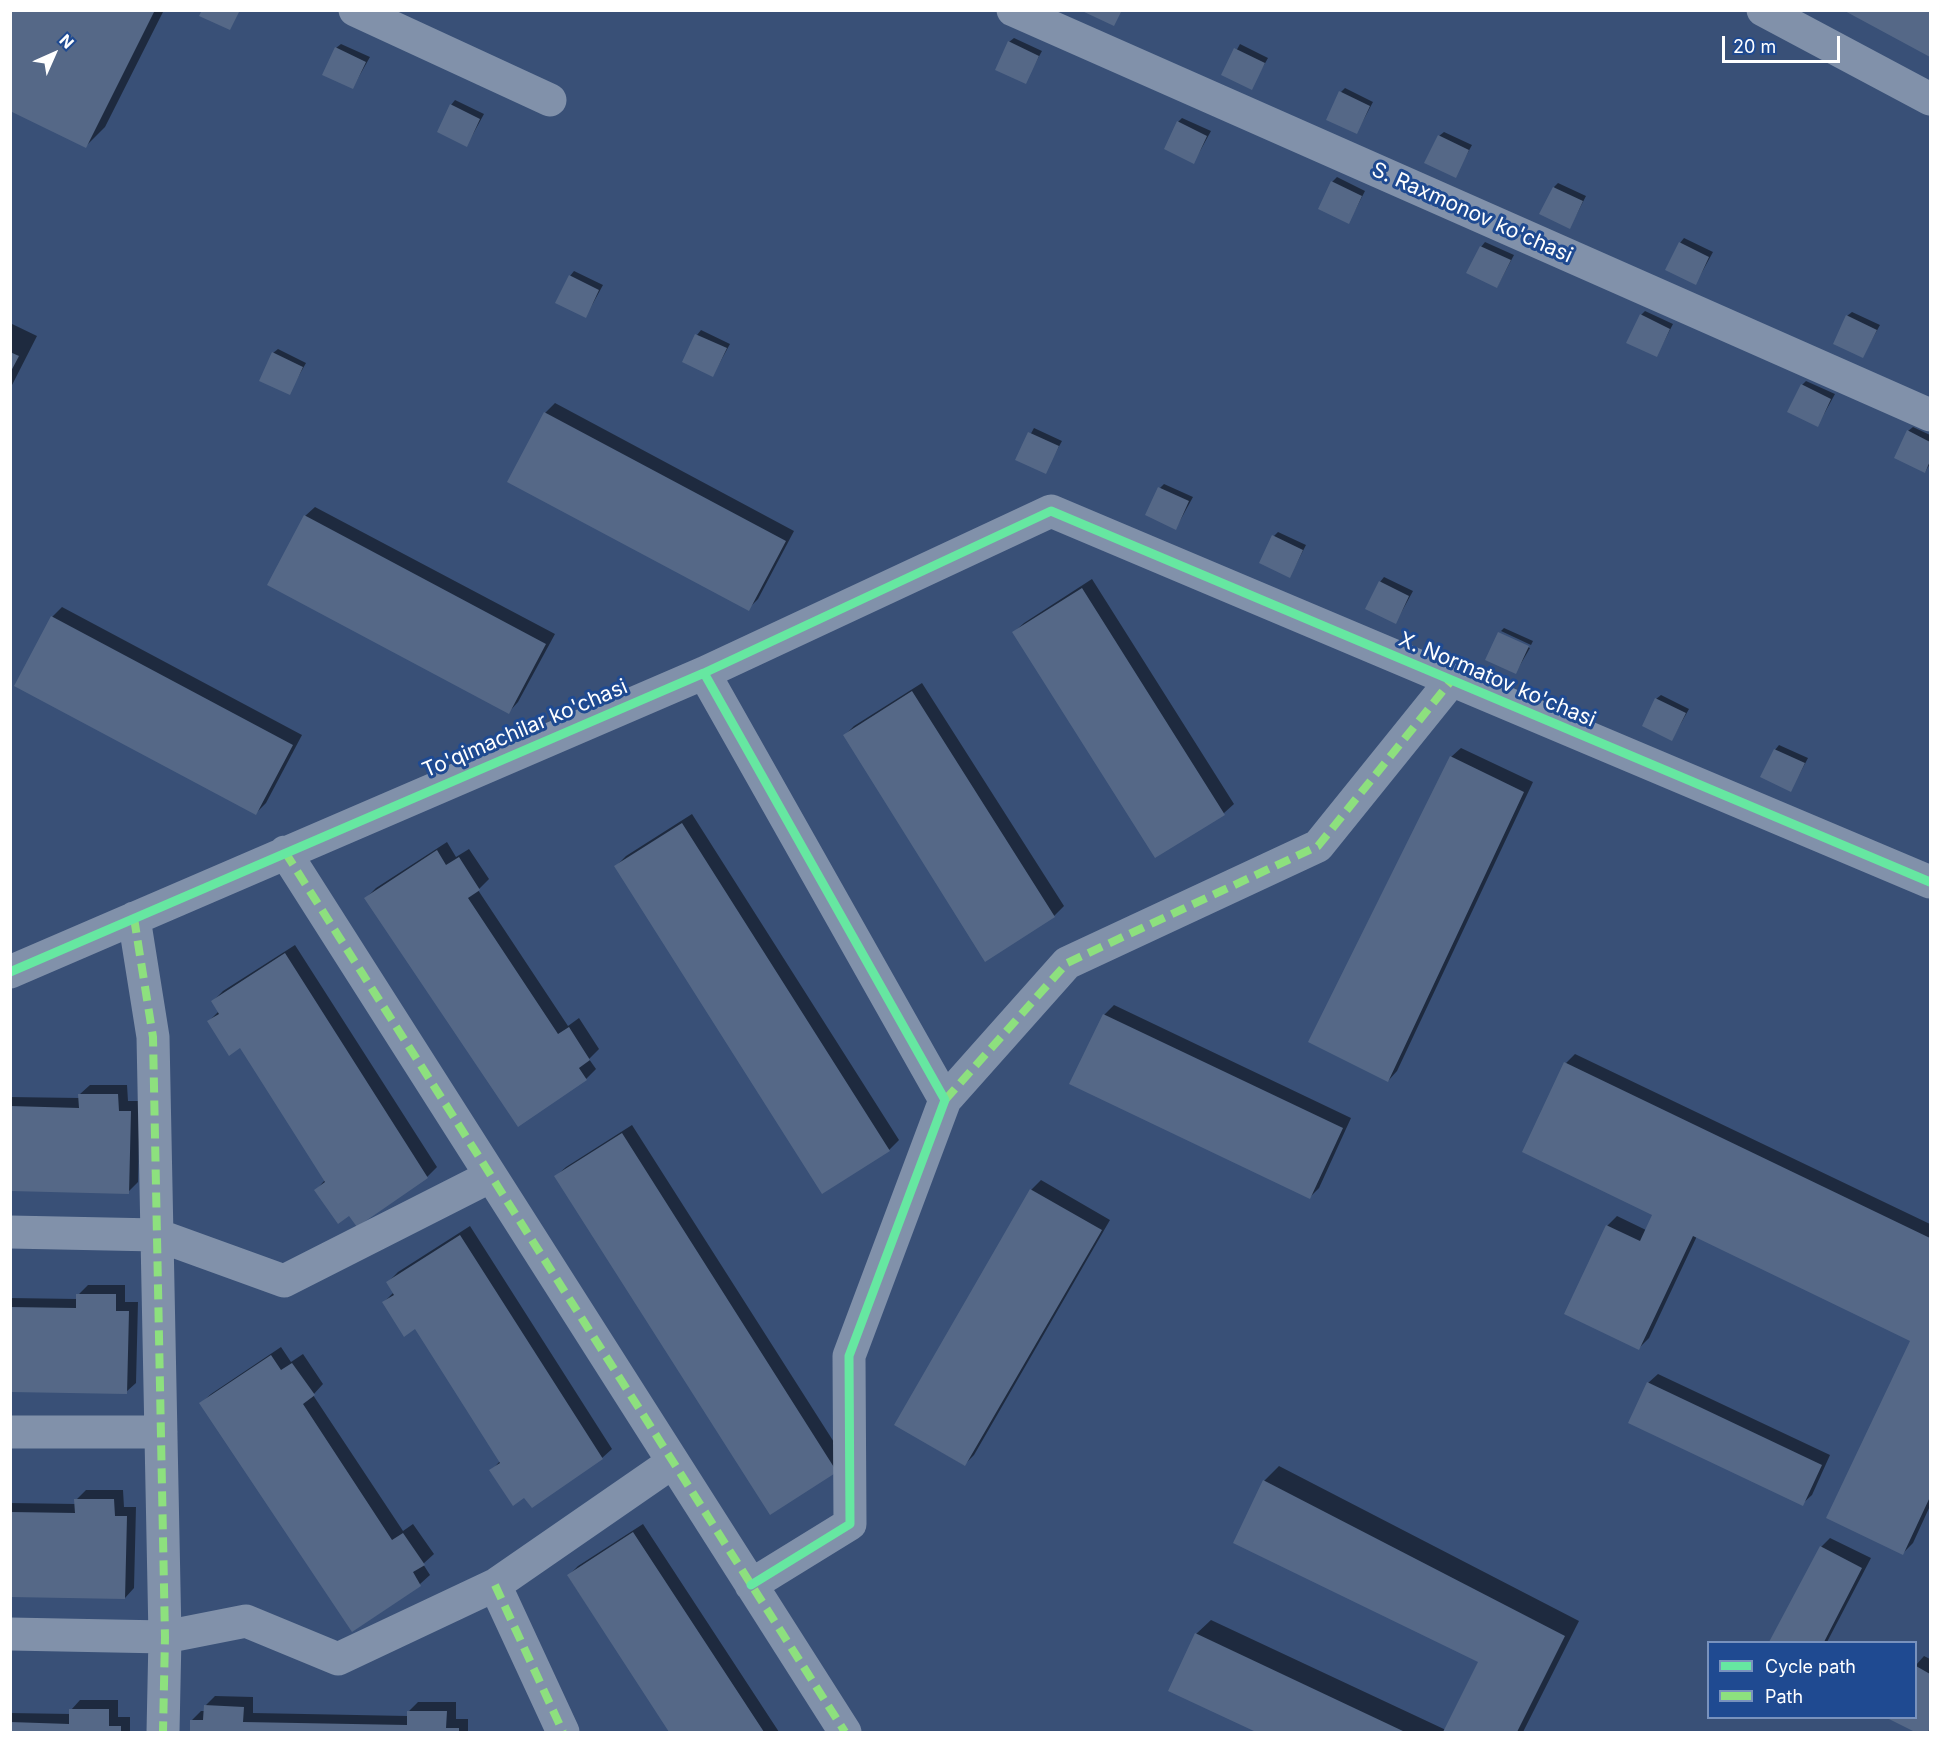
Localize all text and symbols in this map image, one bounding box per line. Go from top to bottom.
north arrow [24,24,84,84]
scale bar [1725,24,1844,62]
text: N [55,30,78,53]
text: 20 m [1733,36,1776,57]
street label: S. Raxmonov ko'chasi [1368,157,1576,269]
street label: X. Normatov ko'chasi [1395,627,1599,733]
street label: To'qimachilar ko'chasi [419,674,631,784]
legend [1707,1641,1917,1719]
text: Cycle path [1765,1656,1856,1677]
text: Path [1765,1686,1803,1707]

